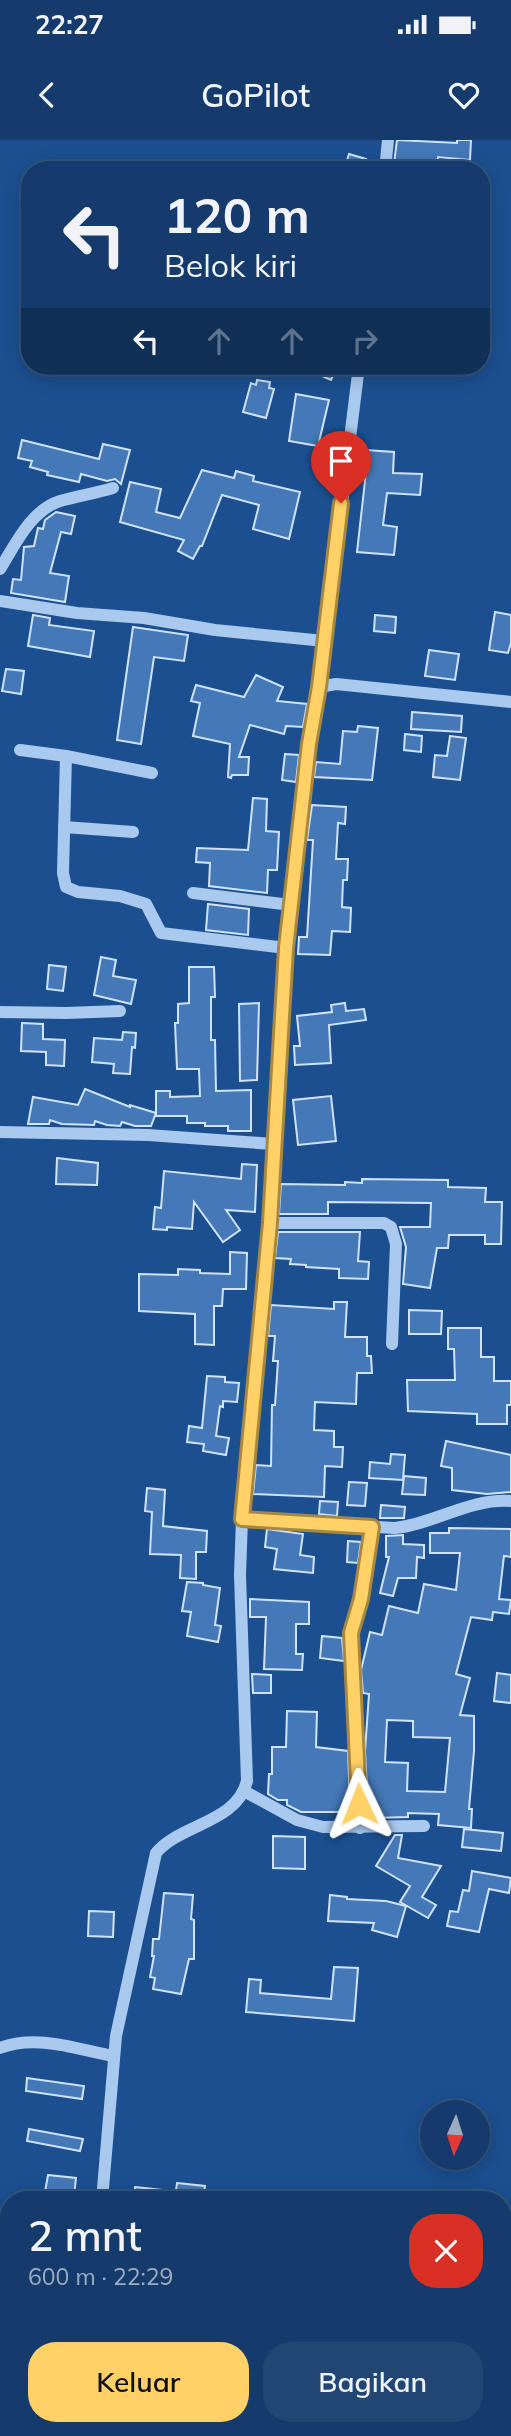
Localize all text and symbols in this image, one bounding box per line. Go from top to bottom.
text: 22:27 [35,8,104,41]
text: GoPilot [201,75,310,115]
icon: back [28,76,66,114]
icon: heart [445,76,483,114]
text: 120 m [164,184,310,245]
icon: left [49,189,140,280]
text: Belok kiri [164,245,297,285]
icon: left [127,322,165,360]
icon: ahead [200,322,238,360]
icon: ahead [273,322,311,360]
icon: right [346,322,384,360]
pin [311,431,371,503]
icon: arrive [322,442,360,480]
position arrow [322,1767,396,1841]
north arrow [420,2100,490,2170]
map controls [420,2100,490,2170]
text: 2 mnt [28,2209,142,2262]
button: close [409,2214,483,2288]
text: 600 m · 22:29 [28,2262,173,2291]
button: Keluar [28,2342,249,2422]
button: Bagikan [263,2342,483,2422]

